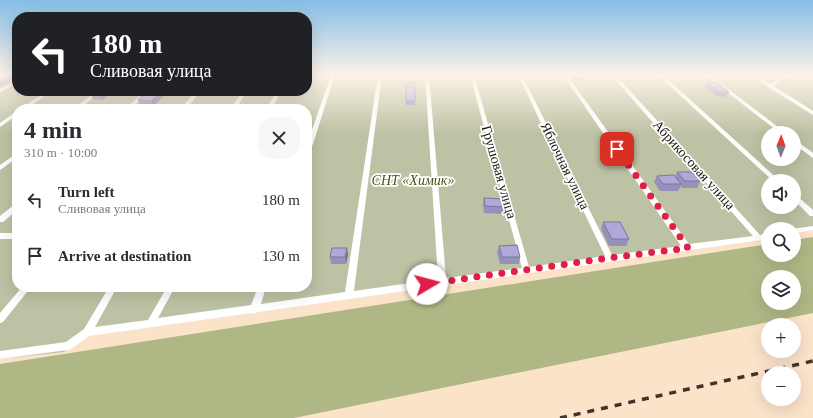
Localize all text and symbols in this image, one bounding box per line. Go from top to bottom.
icon: left [24,28,76,80]
text: 180 m [90,28,162,59]
text: Сливовая улица [90,61,211,81]
text: 4 min [24,117,82,143]
button: close [258,117,300,159]
street label: Абрикосовая улица [650,117,739,213]
street label: Яблочная улица [537,120,593,213]
street label: Грушовая улица [479,124,520,221]
north arrow [761,126,801,166]
map controls [761,126,801,406]
pin [600,132,634,166]
icon: arrive [606,138,628,160]
text: 310 m · 10:00 [24,145,97,160]
park label: СНТ «Химик» [372,173,454,188]
button: sound [761,174,801,214]
text: Turn left [58,184,115,200]
icon: left [24,189,46,211]
text: 180 m [262,192,300,208]
text: Сливовая улица [58,201,146,216]
button: search [761,222,801,262]
icon: arrive [24,245,46,267]
text: Arrive at destination [58,248,191,264]
text: 130 m [262,248,300,264]
position arrow [406,263,448,305]
button: layers [761,270,801,310]
button: + [761,318,801,358]
button: − [761,366,801,406]

